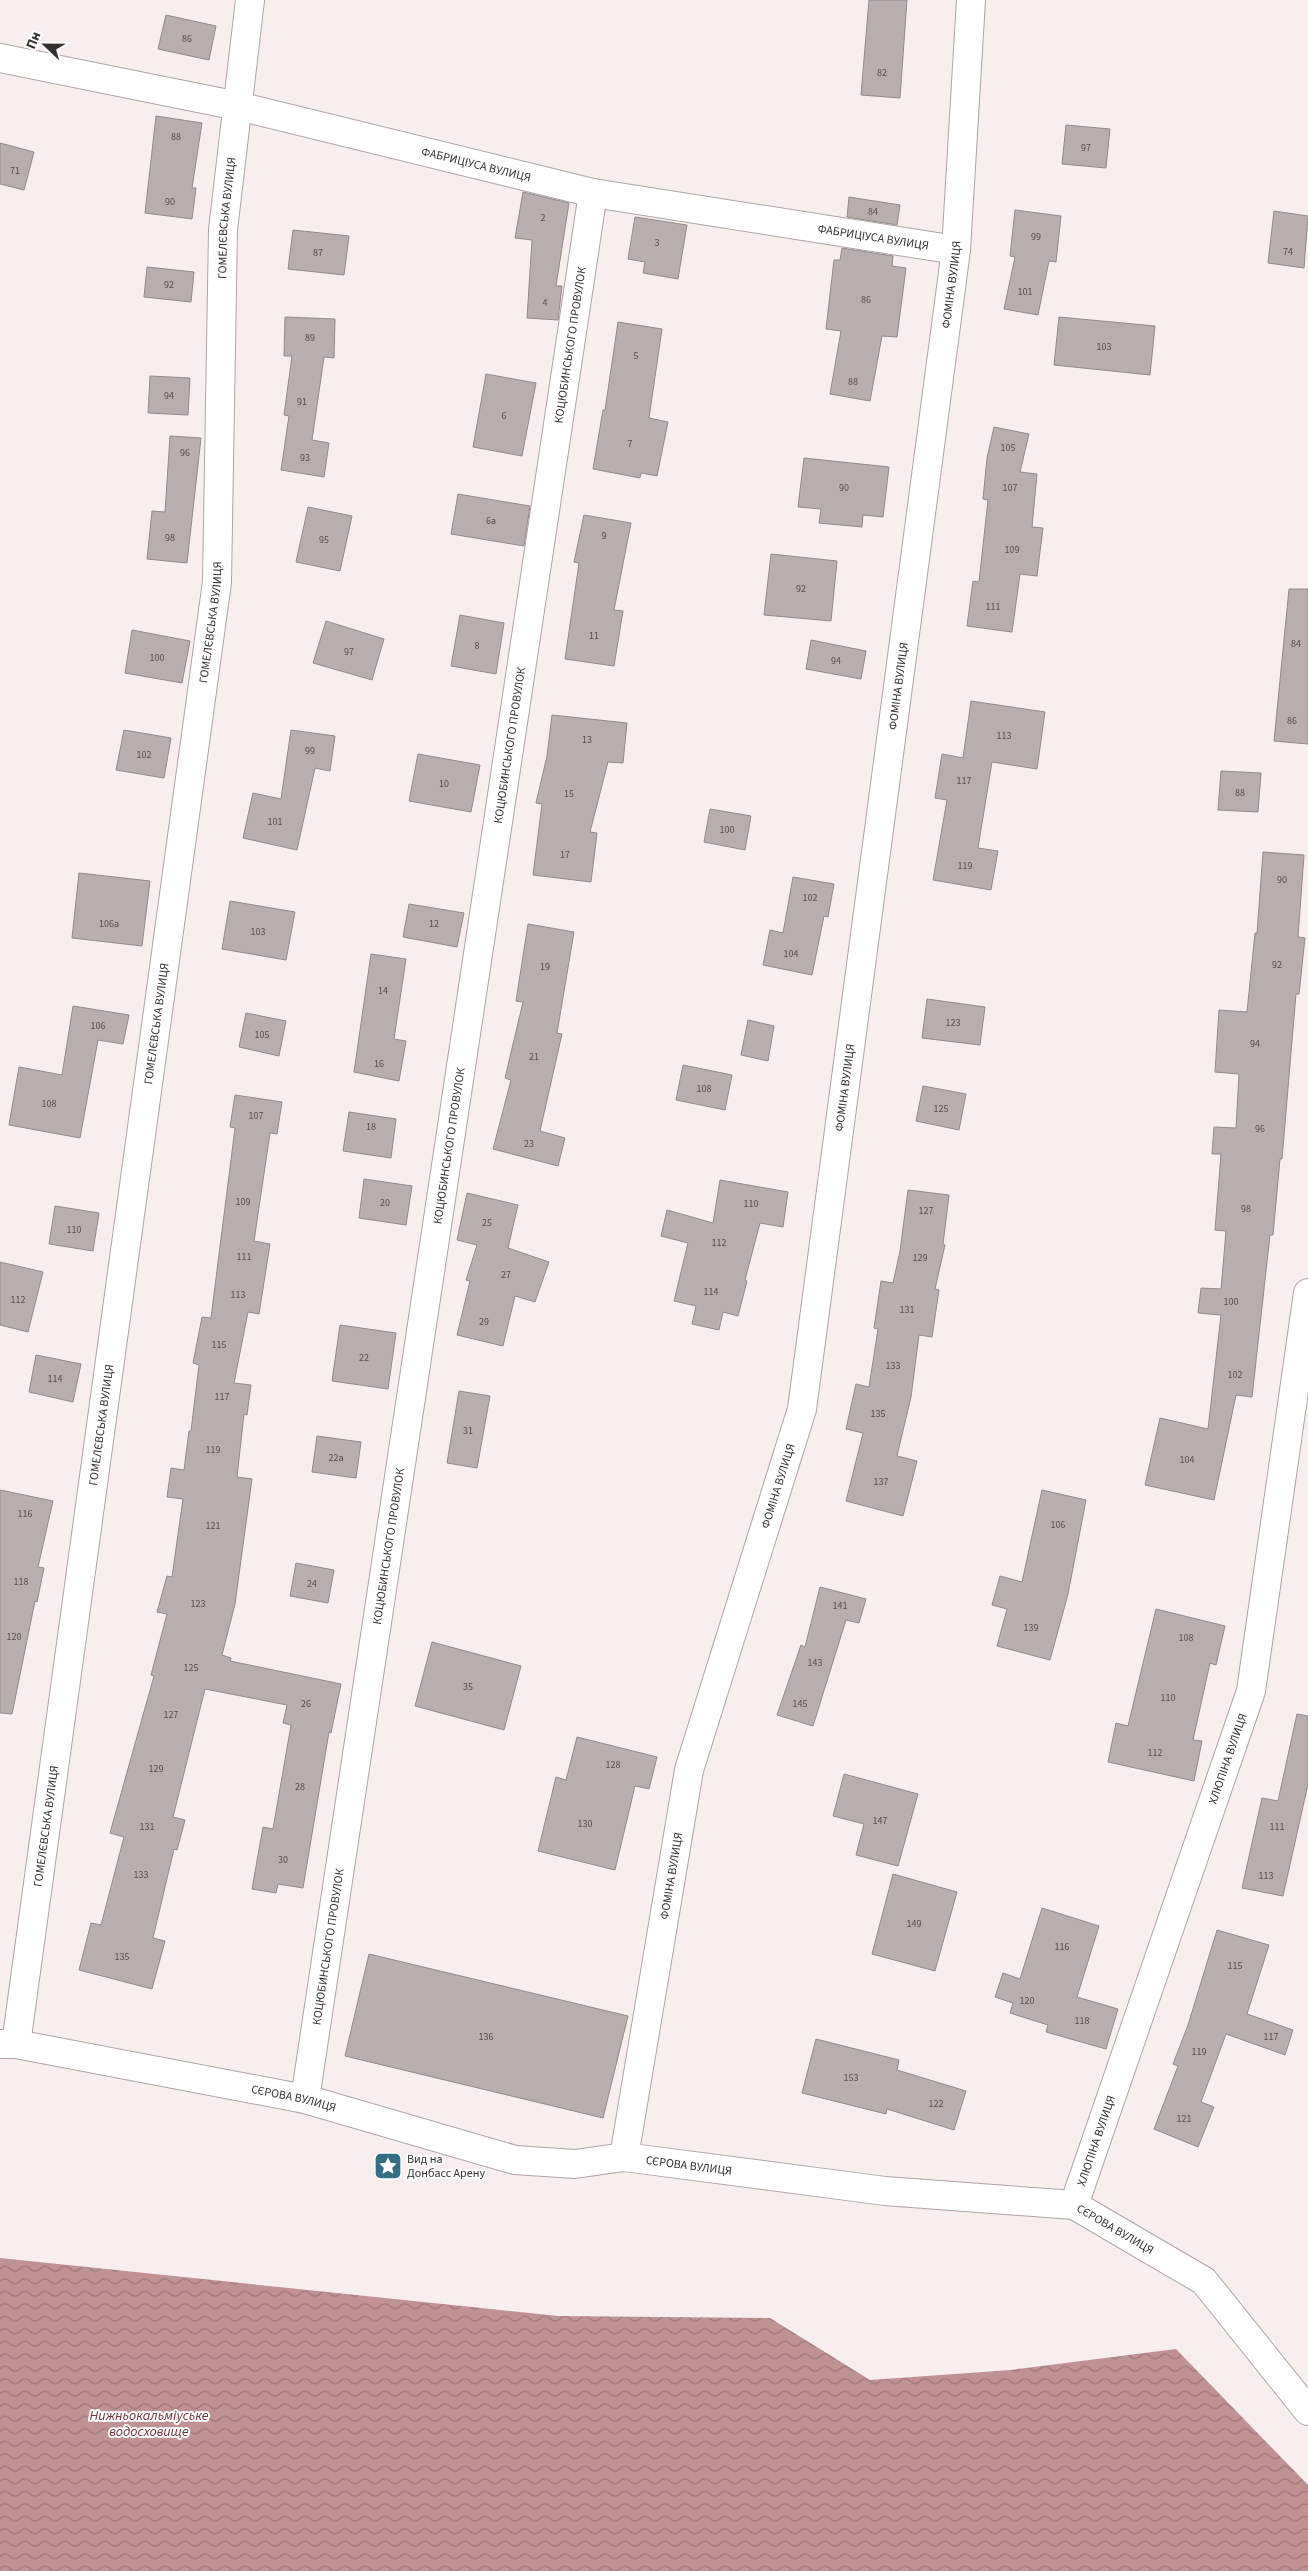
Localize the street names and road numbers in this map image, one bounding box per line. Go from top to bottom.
street label: ФАБРИЦІУСА ВУЛИЦЯ [420,143,533,186]
street label: ГОМЕЛЄВСЬКА ВУЛИЦЯ [214,156,240,279]
street label: ФАБРИЦІУСА ВУЛИЦЯ [816,220,930,255]
street label: ФОМІНА ВУЛИЦЯ [938,240,966,329]
street label: КОЦЮБИНСЬКОГО ПРОВУЛОК [550,266,591,424]
street label: ГОМЕЛЄВСЬКА ВУЛИЦЯ [195,561,226,684]
street label: ФОМІНА ВУЛИЦЯ [884,641,913,731]
street label: КОЦЮБИНСЬКОГО ПРОВУЛОК [490,666,530,825]
street label: ГОМЕЛЄВСЬКА ВУЛИЦЯ [140,962,174,1085]
street label: ФОМІНА ВУЛИЦЯ [831,1043,859,1132]
street label: КОЦЮБИНСЬКОГО ПРОВУЛОК [429,1066,470,1225]
street label: ГОМЕЛЄВСЬКА ВУЛИЦЯ [85,1363,118,1487]
street label: ФОМІНА ВУЛИЦЯ [757,1442,800,1531]
street label: КОЦЮБИНСЬКОГО ПРОВУЛОК [369,1467,409,1626]
street label: ХЛЮПІНА ВУЛИЦЯ [1205,1711,1252,1807]
street label: ГОМЕЛЄВСЬКА ВУЛИЦЯ [30,1764,63,1888]
street label: ФОМІНА ВУЛИЦЯ [656,1831,687,1921]
street label: КОЦЮБИНСЬКОГО ПРОВУЛОК [308,1867,349,2026]
street label: СЄРОВА ВУЛИЦЯ [250,2081,338,2117]
street label: ХЛЮПІНА ВУЛИЦЯ [1073,2093,1120,2189]
street label: СЄРОВА ВУЛИЦЯ [645,2152,733,2180]
street label: СЄРОВА ВУЛИЦЯ [1073,2200,1157,2259]

